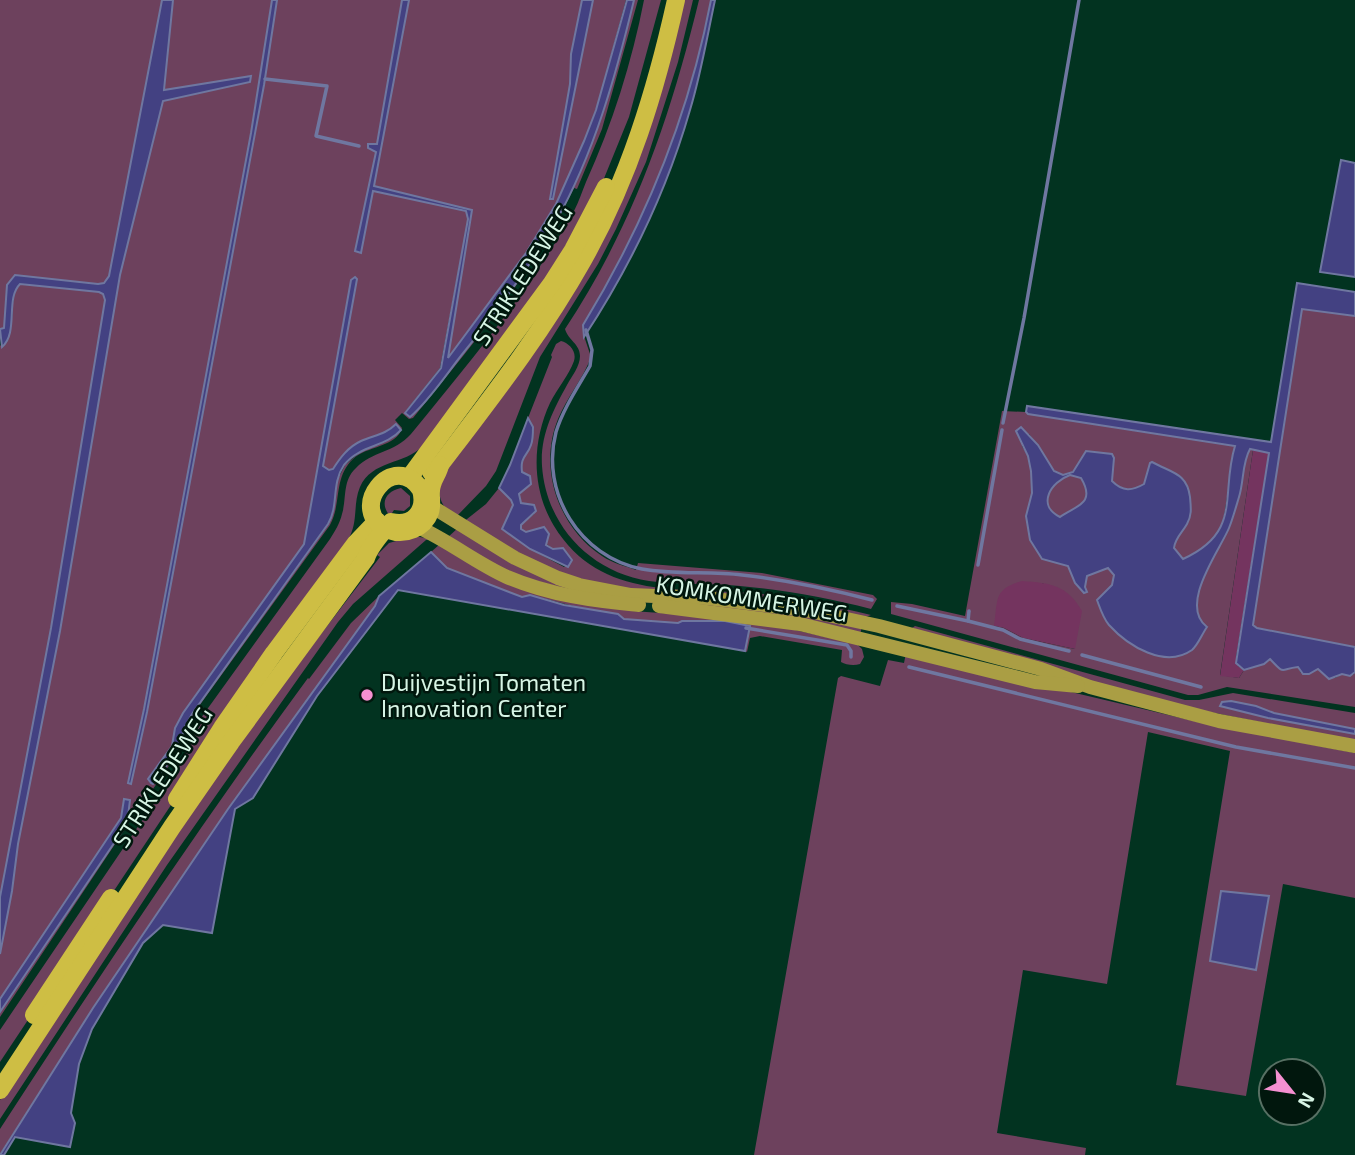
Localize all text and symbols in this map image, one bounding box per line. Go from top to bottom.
street label: STRIKLEDEWEG [466,199,578,351]
street label: KOMKOMMERWEG [654,569,850,627]
place label: Duijvestijn Tomaten Innovation Center [381,668,586,722]
marker: Duijvestijn Tomaten Innovation Center [359,687,375,703]
street label: STRIKLEDEWEG [106,701,218,853]
north arrow [1257,1057,1327,1127]
text: N [1294,1089,1321,1112]

